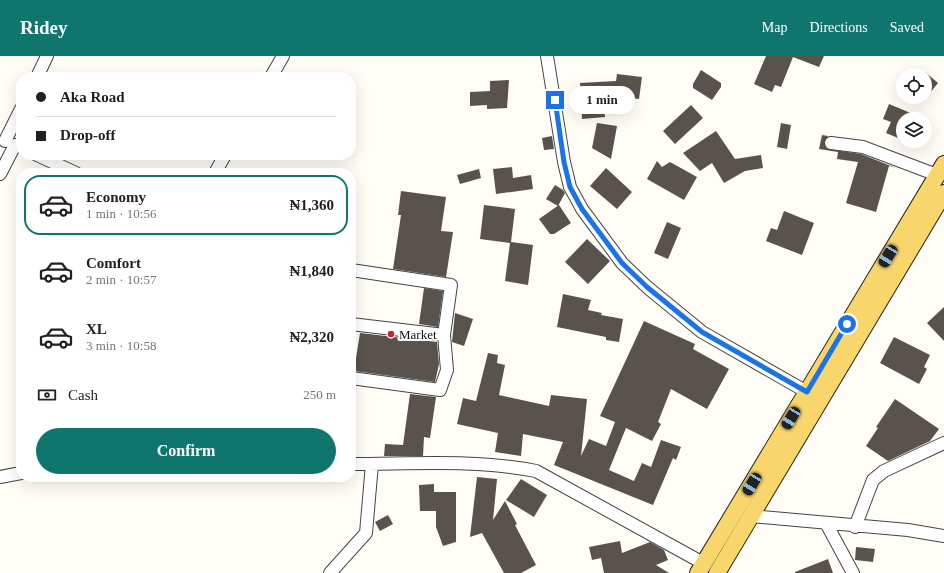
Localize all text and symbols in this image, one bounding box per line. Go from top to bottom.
text: Ridey [20,17,68,38]
text: Map [762,20,787,35]
text: Directions [809,20,868,35]
text: Saved [890,20,924,35]
map controls [896,68,932,148]
button: locate [896,68,932,104]
callout: 1 min [569,86,635,114]
text: Aka Road [60,89,125,105]
route end [546,91,564,109]
text: 1 min [586,92,618,107]
button: layers [896,112,932,148]
text: Drop-off [60,127,116,143]
icon: car [38,187,74,223]
text: Economy [86,189,146,205]
text: ₦1,360 [289,197,334,213]
text: 1 min · 10:56 [86,206,156,221]
car [877,243,899,269]
icon: car [38,253,74,289]
text: Comfort [86,255,141,271]
text: ₦1,840 [289,263,334,279]
text: 2 min · 10:57 [86,272,156,287]
route start [838,315,856,333]
icon: car [38,319,74,355]
text: XL [86,321,107,337]
place label: Market [399,327,437,342]
text: ₦2,320 [289,329,334,345]
marker: Market [386,329,396,339]
text: 3 min · 10:58 [86,338,156,353]
icon: cash [36,384,58,406]
text: Cash [68,387,98,403]
text: 250 m [303,387,336,402]
car [780,405,802,431]
button: Confirm [36,428,336,474]
car [741,471,763,497]

